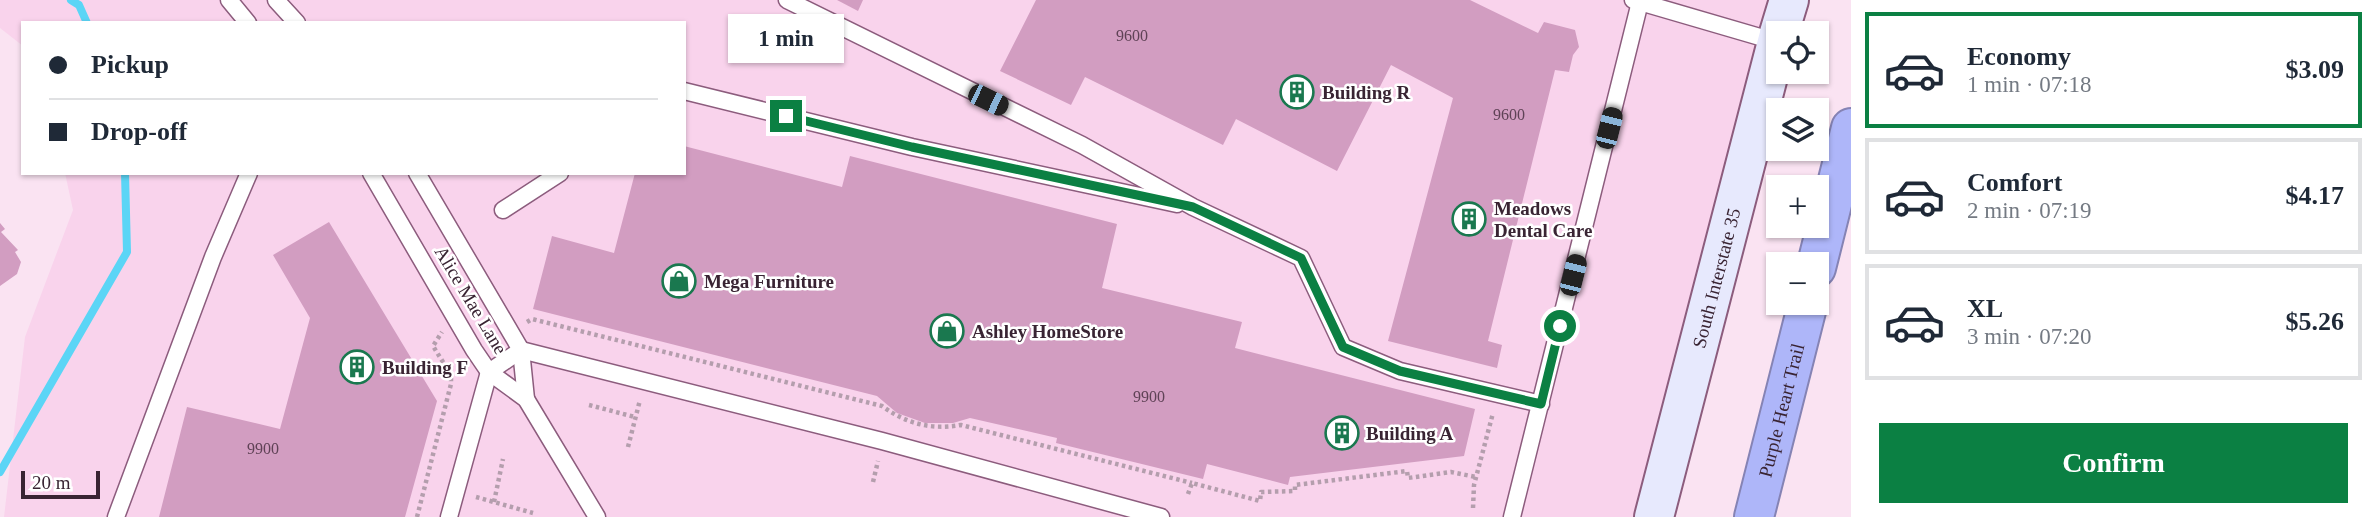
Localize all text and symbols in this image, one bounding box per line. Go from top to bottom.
callout: 1 min [728,15,844,64]
map controls [1766,21,1829,315]
button: locate [1766,21,1829,84]
text: 1 min [758,26,814,51]
house number: 9600 [1116,27,1148,44]
icon: car [1883,39,1946,102]
text: Economy [1967,42,2071,71]
text: Pickup [91,50,169,79]
text: $3.09 [2286,55,2344,84]
text: 1 min · 07:18 [1967,72,2092,97]
building icon: Building R [1278,73,1316,111]
car [965,81,1012,119]
place label: Building R [1322,82,1410,103]
button: layers [1766,98,1829,161]
route end [770,100,802,132]
car [1594,105,1625,151]
house number: 9600 [1493,106,1525,123]
text: Drop-off [91,117,187,146]
icon: car [1883,165,1946,228]
text: Comfort [1967,168,2062,197]
button: + [1766,175,1829,238]
text: $4.17 [2286,181,2344,210]
place label: Meadows Dental Care [1494,198,1592,241]
text: 2 min · 07:19 [1967,198,2092,223]
building icon: Meadows Dental Care [1450,200,1488,238]
street label: South Interstate 35 [1688,206,1744,350]
street label: Alice Mae Lane [430,242,512,358]
car [1558,252,1589,298]
button: − [1766,252,1829,315]
shop icon: Mega Furniture [660,262,698,300]
place label: Mega Furniture [704,271,834,292]
icon: car [1883,291,1946,354]
text: XL [1967,294,2003,323]
text: $5.26 [2286,307,2344,336]
route start [1544,310,1576,342]
shop icon: Ashley HomeStore [928,312,966,350]
place label: Ashley HomeStore [972,321,1123,342]
text: 3 min · 07:20 [1967,324,2092,349]
street label: Purple Heart Trail [1754,341,1808,479]
building icon: Building F [338,348,376,386]
place label: Building F [382,357,468,378]
house number: 9900 [1133,388,1165,405]
building icon: Building A [1323,414,1361,452]
place label: Building A [1366,423,1453,444]
button: Confirm [1879,423,2348,503]
house number: 9900 [247,440,279,457]
scale bar [21,468,100,500]
text: 20 m [32,472,71,493]

